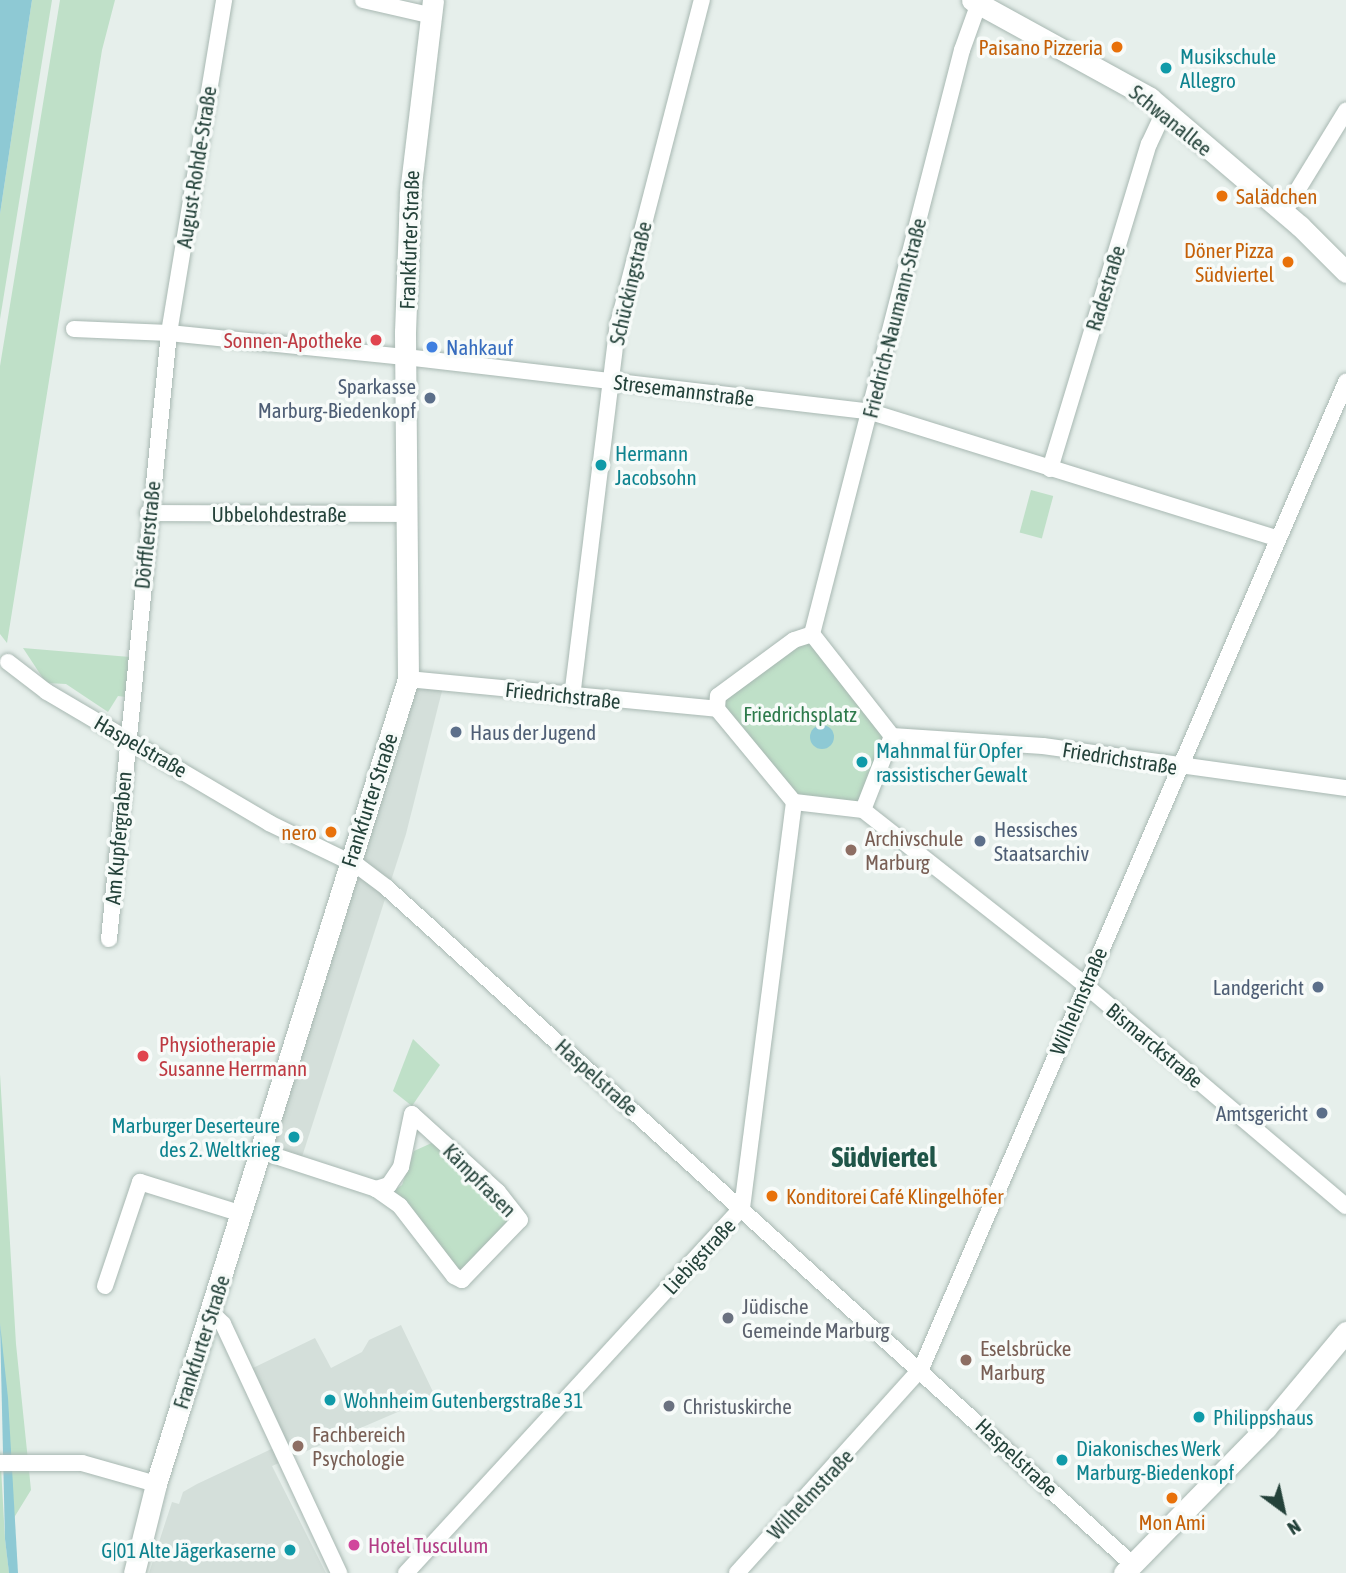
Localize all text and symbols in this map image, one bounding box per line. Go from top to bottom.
place label: Paisano Pizzeria [978,34,1103,60]
marker: Paisano Pizzeria [1109,39,1125,55]
place label: Musikschule Allegro [1180,43,1276,93]
marker: Musikschule Allegro [1158,60,1174,76]
street label: Schwanallee [1125,79,1217,161]
street label: August-Rohde-Straße [171,84,221,250]
street label: Frankfurter Straße [394,170,424,310]
place label: Salädchen [1236,183,1318,209]
marker: Salädchen [1214,188,1230,204]
street label: Friedrich-Naumann-Straße [857,215,931,421]
street label: Schückingstraße [604,219,656,347]
place label: Döner Pizza Südviertel [1184,237,1274,287]
street label: Radestraße [1080,242,1130,334]
marker: Döner Pizza Südviertel [1280,254,1296,270]
place label: Sonnen-Apotheke [224,327,362,353]
marker: Sonnen-Apotheke [368,332,384,348]
place label: Nahkauf [446,334,513,360]
marker: Nahkauf [424,339,440,355]
street label: Stresemannstraße [612,369,756,411]
place label: Sparkasse Marburg-Biedenkopf [258,373,416,423]
marker: Sparkasse Marburg-Biedenkopf [422,390,438,406]
place label: Hermann Jacobsohn [615,440,697,490]
marker: Hermann Jacobsohn [593,457,609,473]
street label: Dörfflerstraße [129,480,165,590]
street label: Ubbelohdestraße [211,501,347,527]
street label: Friedrichstraße [504,676,622,714]
park label: Friedrichsplatz [743,701,857,727]
street label: Haspelstraße [90,709,192,783]
place label: Haus der Jugend [470,719,596,745]
marker: Haus der Jugend [448,724,464,740]
street label: Frankfurter Straße [336,730,402,870]
street label: Friedrichstraße [1061,736,1179,780]
place label: Mahnmal für Opfer rassistischer Gewalt [876,737,1028,787]
marker: Mahnmal für Opfer rassistischer Gewalt [854,754,870,770]
street label: Am Kupfergraben [100,770,136,906]
place label: Hessisches Staatsarchiv [994,816,1089,866]
place label: nero [281,819,317,845]
marker: nero [323,824,339,840]
place label: Archivschule Marburg [865,825,963,875]
marker: Hessisches Staatsarchiv [972,833,988,849]
marker: Archivschule Marburg [843,842,859,858]
street label: Wilhelmstraße [1044,943,1112,1059]
place label: Landgericht [1213,974,1304,1000]
marker: Landgericht [1310,979,1326,995]
street label: Bismarckstraße [1101,997,1209,1093]
place label: Physiotherapie Susanne Herrmann [159,1031,307,1081]
street label: Haspelstraße [550,1033,644,1121]
marker: Physiotherapie Susanne Herrmann [133,1046,153,1066]
place label: Amtsgericht [1216,1100,1308,1126]
marker: Amtsgericht [1314,1105,1330,1121]
place label: Marburger Deserteure des 2. Weltkrieg [112,1112,280,1162]
marker: Marburger Deserteure des 2. Weltkrieg [286,1129,302,1145]
street label: Kämpfrasen [438,1138,522,1222]
district label: Südviertel [831,1140,937,1174]
place label: Konditorei Café Klingelhöfer [786,1183,1003,1209]
marker: Konditorei Café Klingelhöfer [764,1188,780,1204]
street label: Liebigstraße [657,1213,741,1299]
street label: Frankfurter Straße [168,1272,234,1412]
place label: Jüdische Gemeinde Marburg [742,1293,889,1343]
marker: Jüdische Gemeinde Marburg [720,1310,736,1326]
place label: Eselsbrücke Marburg [980,1335,1071,1385]
marker: Eselsbrücke Marburg [958,1352,974,1368]
place label: Wohnheim Gutenbergstraße 31 [344,1387,583,1413]
marker: Wohnheim Gutenbergstraße 31 [322,1392,338,1408]
place label: Christuskirche [683,1393,792,1419]
marker: Christuskirche [661,1398,677,1414]
place label: Philippshaus [1213,1404,1314,1430]
marker: Philippshaus [1191,1409,1207,1425]
street label: Haspelstraße [971,1413,1063,1501]
place label: Fachbereich Psychologie [312,1421,406,1471]
place label: Diakonisches Werk Marburg-Biedenkopf [1076,1435,1234,1485]
marker: Fachbereich Psychologie [290,1438,306,1454]
street label: Wilhelmstraße [762,1444,858,1544]
marker: Diakonisches Werk Marburg-Biedenkopf [1054,1452,1070,1468]
north arrow [1248,1475,1318,1545]
marker: Mon Ami [1164,1490,1180,1506]
place label: Mon Ami [1138,1509,1206,1535]
text: N [1284,1515,1305,1540]
place label: Hotel Tusculum [368,1532,488,1558]
place label: G|01 Alte Jägerkaserne [101,1537,276,1563]
marker: Hotel Tusculum [346,1537,362,1553]
marker: G|01 Alte Jägerkaserne [282,1542,298,1558]

